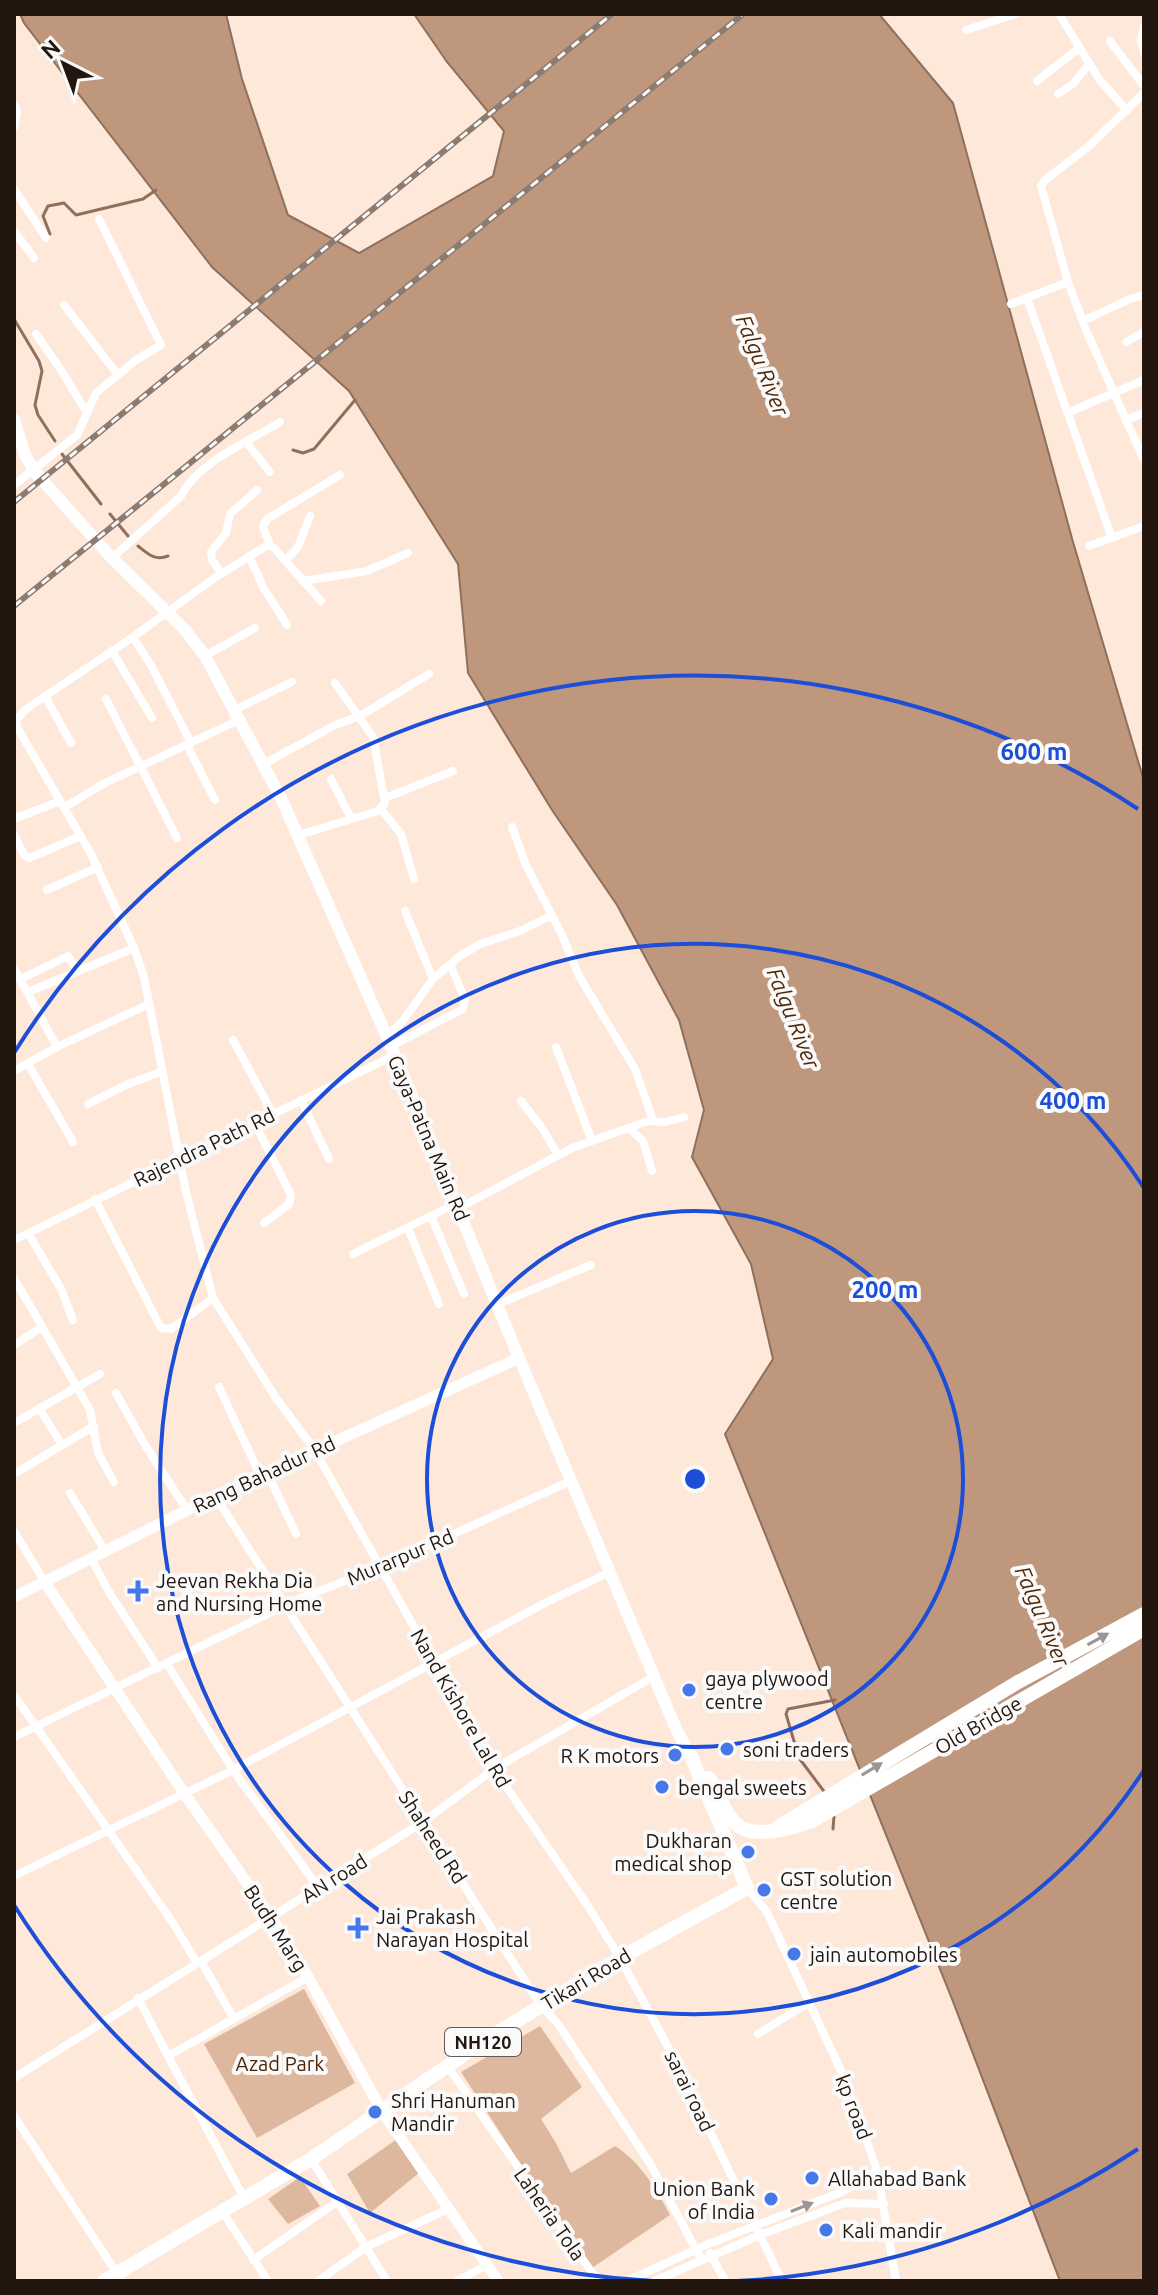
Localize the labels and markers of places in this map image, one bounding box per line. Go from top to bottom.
centre of rings [681,1465,709,1493]
place label: Jeevan Rekha Dia and Nursing Home [156,1569,322,1615]
marker: Jeevan Rekha Dia and Nursing Home [127,1580,149,1602]
place label: gaya plywood centre [705,1667,829,1713]
marker: gaya plywood centre [680,1681,698,1699]
place label: soni traders [743,1738,849,1761]
marker: soni traders [718,1740,736,1758]
place label: R K motors [560,1744,659,1767]
marker: R K motors [666,1746,684,1764]
place label: bengal sweets [678,1776,807,1799]
marker: bengal sweets [653,1778,671,1796]
place label: Dukharan medical shop [614,1829,732,1875]
marker: Dukharan medical shop [739,1843,757,1861]
place label: GST solution centre [780,1867,892,1913]
marker: GST solution centre [755,1881,773,1899]
place label: Jai Prakash Narayan Hospital [376,1905,529,1951]
marker: Jai Prakash Narayan Hospital [347,1917,369,1939]
place label: jain automobiles [808,1943,958,1966]
marker: jain automobiles [785,1945,803,1963]
place label: Shri Hanuman Mandir [391,2089,516,2135]
marker: Shri Hanuman Mandir [366,2103,384,2121]
place label: Allahabad Bank [828,2167,966,2190]
marker: Allahabad Bank [803,2169,821,2187]
place label: Union Bank of India [653,2177,755,2223]
marker: Union Bank of India [762,2190,780,2208]
place label: Kali mandir [842,2219,943,2242]
marker: Kali mandir [817,2221,835,2239]

